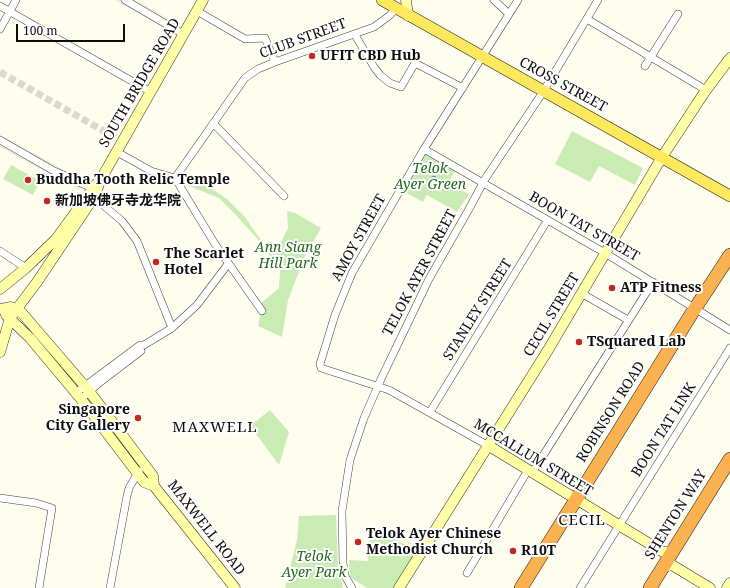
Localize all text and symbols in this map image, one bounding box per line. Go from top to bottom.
street label: SOUTH BRIDGE ROAD [96,15,184,151]
street label: CLUB STREET [257,15,349,63]
scale bar [18,16,127,42]
text: 100 m [23,22,58,39]
place label: UFIT CBD Hub [320,48,421,64]
marker: UFIT CBD Hub [307,51,317,61]
street label: CROSS STREET [516,54,610,116]
park label: Telok Ayer Green [394,161,466,194]
place label: Buddha Tooth Relic Temple [36,172,230,188]
marker: Buddha Tooth Relic Temple [23,175,33,185]
street label: BOON TAT STREET [526,189,642,265]
street label: AMOY STREET [328,192,390,284]
place label: 新加坡佛牙寺龙华院 [55,193,181,209]
marker: 新加坡佛牙寺龙华院 [42,196,52,206]
street label: TELOK AYER STREET [380,207,460,339]
park label: Ann Siang Hill Park [255,240,321,272]
place label: The Scarlet Hotel [164,246,244,278]
street label: STANLEY STREET [440,256,516,364]
marker: The Scarlet Hotel [151,257,161,267]
street label: CECIL STREET [520,270,584,360]
place label: ATP Fitness [620,280,702,296]
marker: ATP Fitness [607,283,617,293]
place label: TSquared Lab [587,334,686,350]
marker: TSquared Lab [574,337,584,347]
street label: ROBINSON ROAD [573,359,649,465]
street label: BOON TAT LINK [628,380,700,480]
place label: Singapore City Gallery [46,402,130,434]
marker: Singapore City Gallery [133,413,143,423]
street label: MCCALLUM STREET [471,416,595,500]
district label: MAXWELL [172,419,258,437]
street label: SHENTON WAY [642,467,710,563]
street label: MAXWELL ROAD [164,477,248,579]
district label: CECIL [558,512,606,530]
place label: Telok Ayer Chinese Methodist Church [366,526,501,558]
marker: Telok Ayer Chinese Methodist Church [353,537,363,547]
place label: R10T [521,543,556,559]
marker: R10T [508,546,518,556]
park label: Telok Ayer Park [282,549,346,582]

